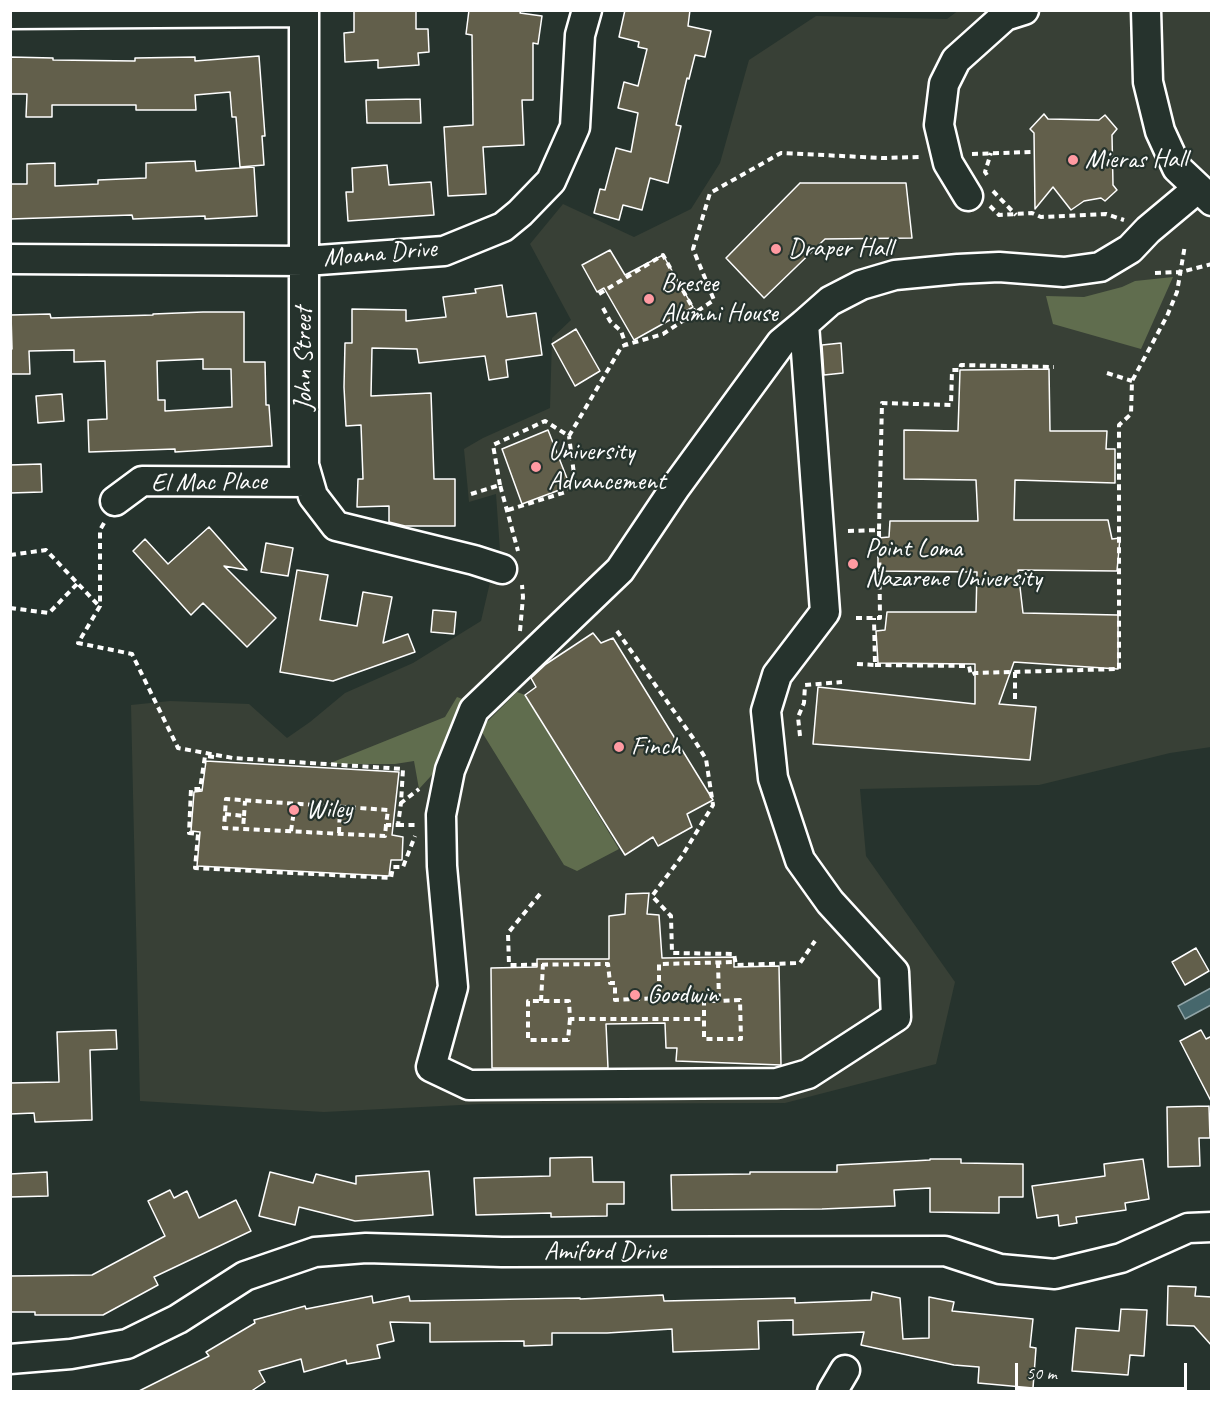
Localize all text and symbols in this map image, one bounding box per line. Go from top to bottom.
place label: Mieras Hall [1085,144,1187,176]
marker: Mieras Hall [1066,153,1080,167]
place label: Draper Hall [788,233,893,265]
street label: Moana Drive [322,234,438,274]
marker: Draper Hall [769,242,783,256]
place label: Bresee Alumni House [661,268,778,330]
marker: Bresee Alumni House [642,292,656,306]
street label: John Street [288,307,320,411]
place label: University Advancement [548,436,665,497]
marker: University Advancement [529,460,543,474]
street label: El Mac Place [151,466,267,500]
place label: Point Loma Nazarene University [865,533,1042,594]
marker: Point Loma Nazarene University [846,557,860,571]
place label: Finch [631,731,681,763]
marker: Finch [612,740,626,754]
place label: Wiley [306,794,352,826]
marker: Wiley [287,803,301,817]
place label: Goodwin [647,979,718,1011]
marker: Goodwin [628,988,642,1002]
street label: Amiford Drive [544,1236,666,1268]
scale bar [1018,1351,1190,1389]
text: 50 m [1026,1362,1057,1384]

